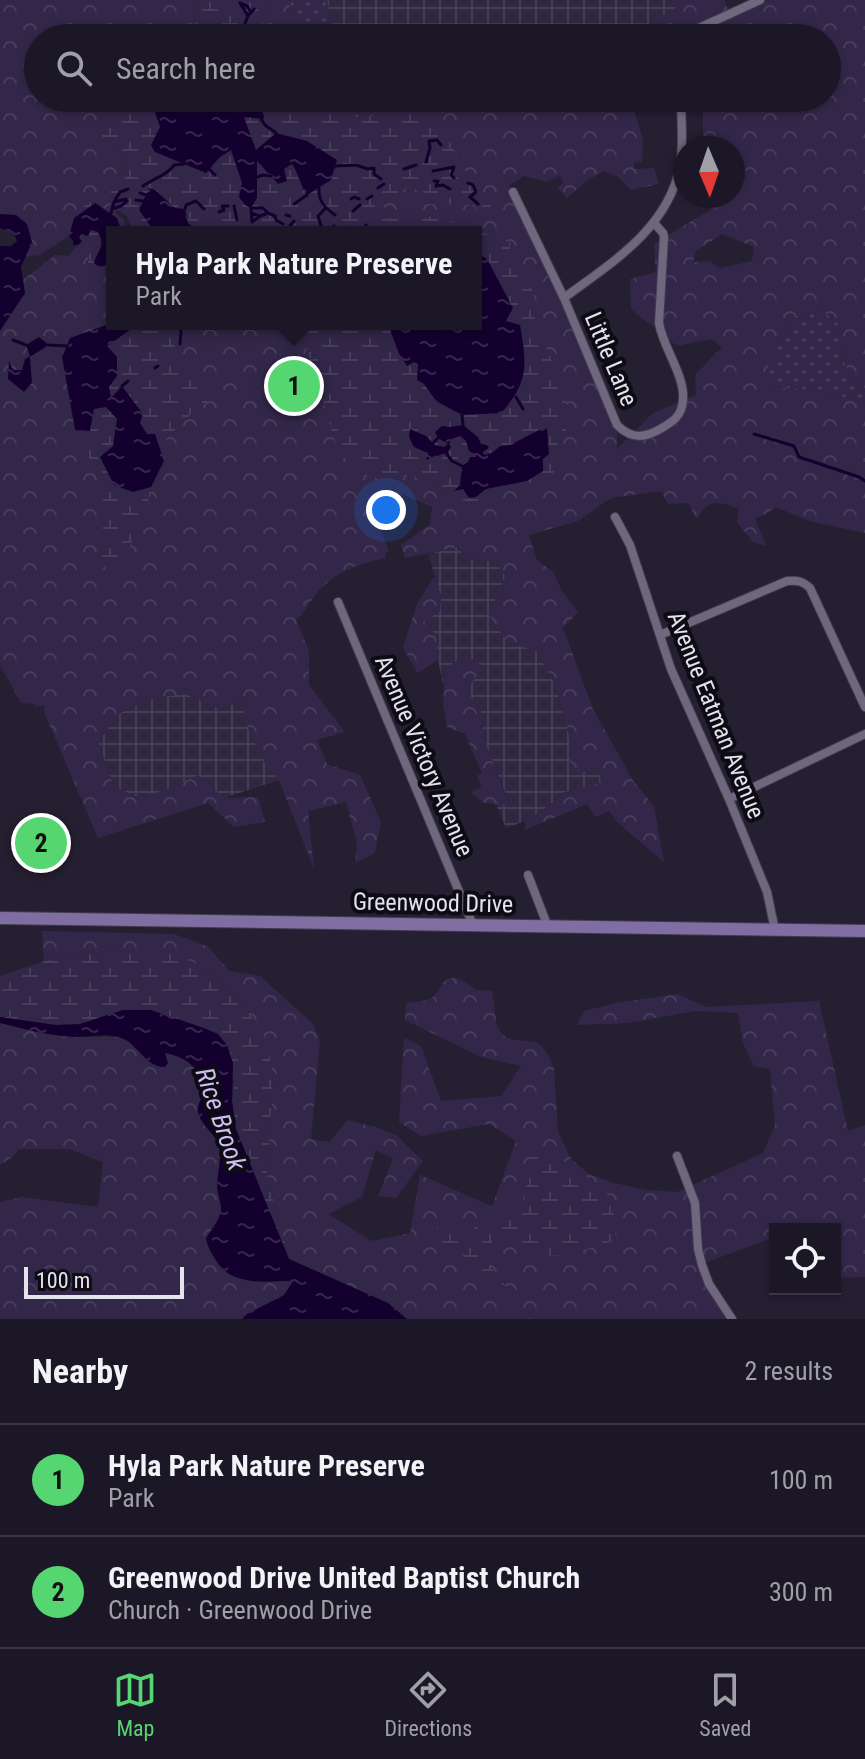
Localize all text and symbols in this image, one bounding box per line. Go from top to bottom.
search box [24,24,841,112]
icon: search [52,46,96,90]
text: Search here [116,51,256,86]
north arrow [673,136,745,208]
popup [106,226,482,330]
text: Hyla Park Nature Preserve [136,246,452,281]
text: Park [136,281,182,311]
street label: Little Lane [579,308,643,410]
pin: 1 [268,356,320,416]
your location [366,490,406,530]
street label: Avenue Eatman Avenue [662,607,770,823]
street label: Avenue Victory Avenue [369,651,479,861]
pin: 2 [15,813,67,873]
street label: Greenwood Drive [353,888,513,918]
water label: Rice Brook [189,1064,253,1175]
map controls [769,1223,841,1295]
button: locate [769,1223,841,1295]
scale bar [24,1263,184,1299]
text: 100 m [36,1268,90,1293]
text: Nearby [32,1351,128,1391]
text: 2 results [744,1356,833,1386]
text: Hyla Park Nature Preserve [108,1448,425,1483]
text: 1 [51,1465,65,1495]
text: 100 m [769,1465,833,1495]
text: Park [108,1483,154,1513]
text: Greenwood Drive United Baptist Church [108,1560,580,1595]
text: 2 [51,1577,65,1607]
text: 300 m [769,1577,833,1607]
text: Church · Greenwood Drive [108,1595,372,1625]
tab: Map [113,1668,157,1741]
tab: Directions [384,1668,472,1741]
tab: Saved [699,1668,752,1741]

